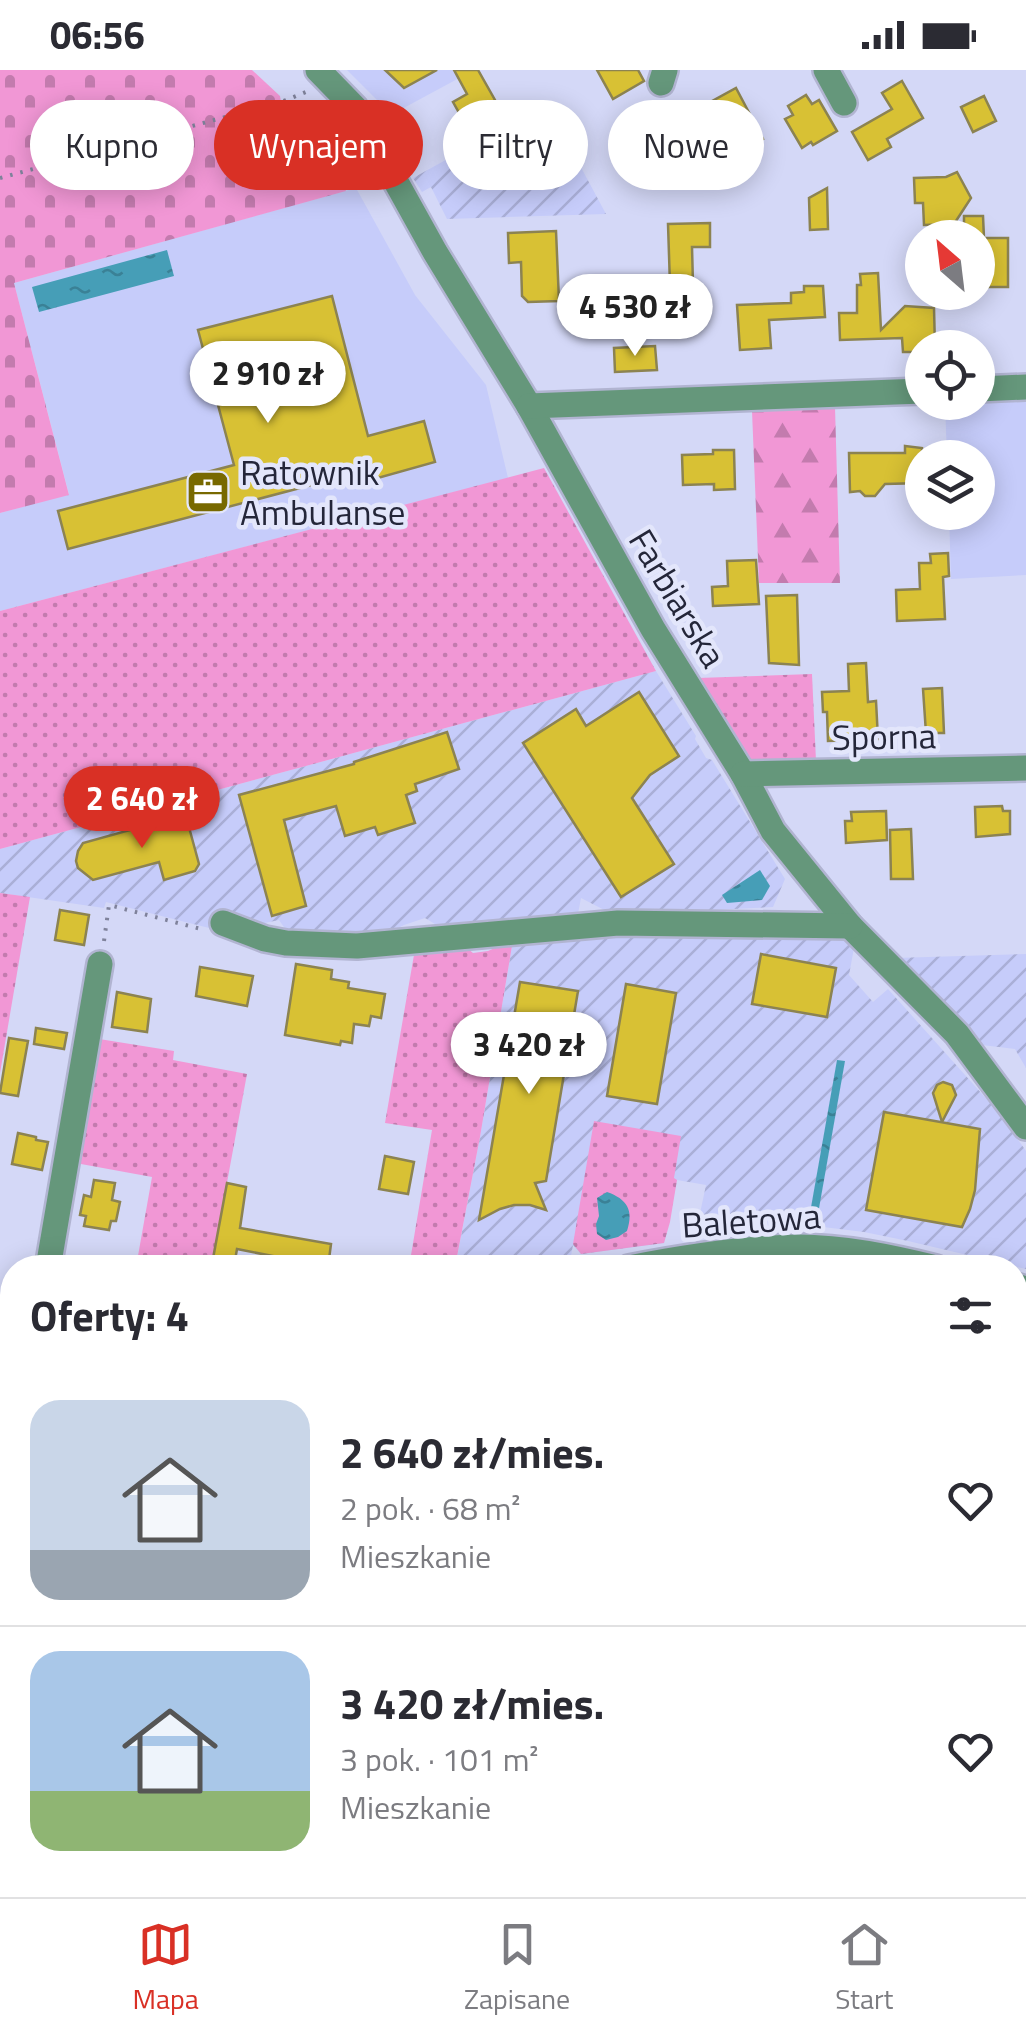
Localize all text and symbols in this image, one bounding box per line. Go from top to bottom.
text: 06:56 [50,6,145,64]
chip: Kupno [30,100,194,190]
chip: Wynajem [214,100,423,190]
chip: Filtry [443,100,588,190]
chip: Nowe [608,100,764,190]
north arrow [905,220,995,310]
map controls [905,220,995,530]
pin: 4 530 zł [532,274,738,359]
text: 4 530 zł [579,282,691,330]
button: locate [905,330,995,420]
pin: 2 910 zł [165,341,371,426]
text: 2 910 zł [212,349,324,397]
button: layers [905,440,995,530]
place label: Ratownik Ambulanse [240,445,405,539]
office icon: Ratownik Ambulanse [185,469,231,515]
street label: Farbiarska [615,518,741,678]
street label: Sporna [831,708,937,764]
pin: 2 640 zł [39,766,245,851]
text: 2 640 zł [86,774,198,822]
pin: 3 420 zł [426,1012,632,1097]
text: 3 420 zł [473,1020,585,1068]
street label: Baletowa [680,1188,822,1252]
text: Oferty: 4 [30,1283,189,1347]
icon: filters [943,1288,998,1343]
text: 2 640 zł/mies. [340,1420,604,1484]
icon: home [110,1440,230,1560]
icon: heart [943,1473,998,1528]
text: 2 pok. · 68 m² [340,1484,521,1532]
text: Mieszkanie [340,1532,491,1580]
text: 3 420 zł/mies. [340,1671,604,1735]
icon: home [110,1691,230,1811]
icon: heart [943,1724,998,1779]
text: 3 pok. · 101 m² [340,1735,539,1783]
text: Mieszkanie [340,1783,491,1831]
tab: Mapa [133,1917,199,2020]
tab: Zapisane [464,1917,570,2020]
tab: Start [835,1917,893,2020]

